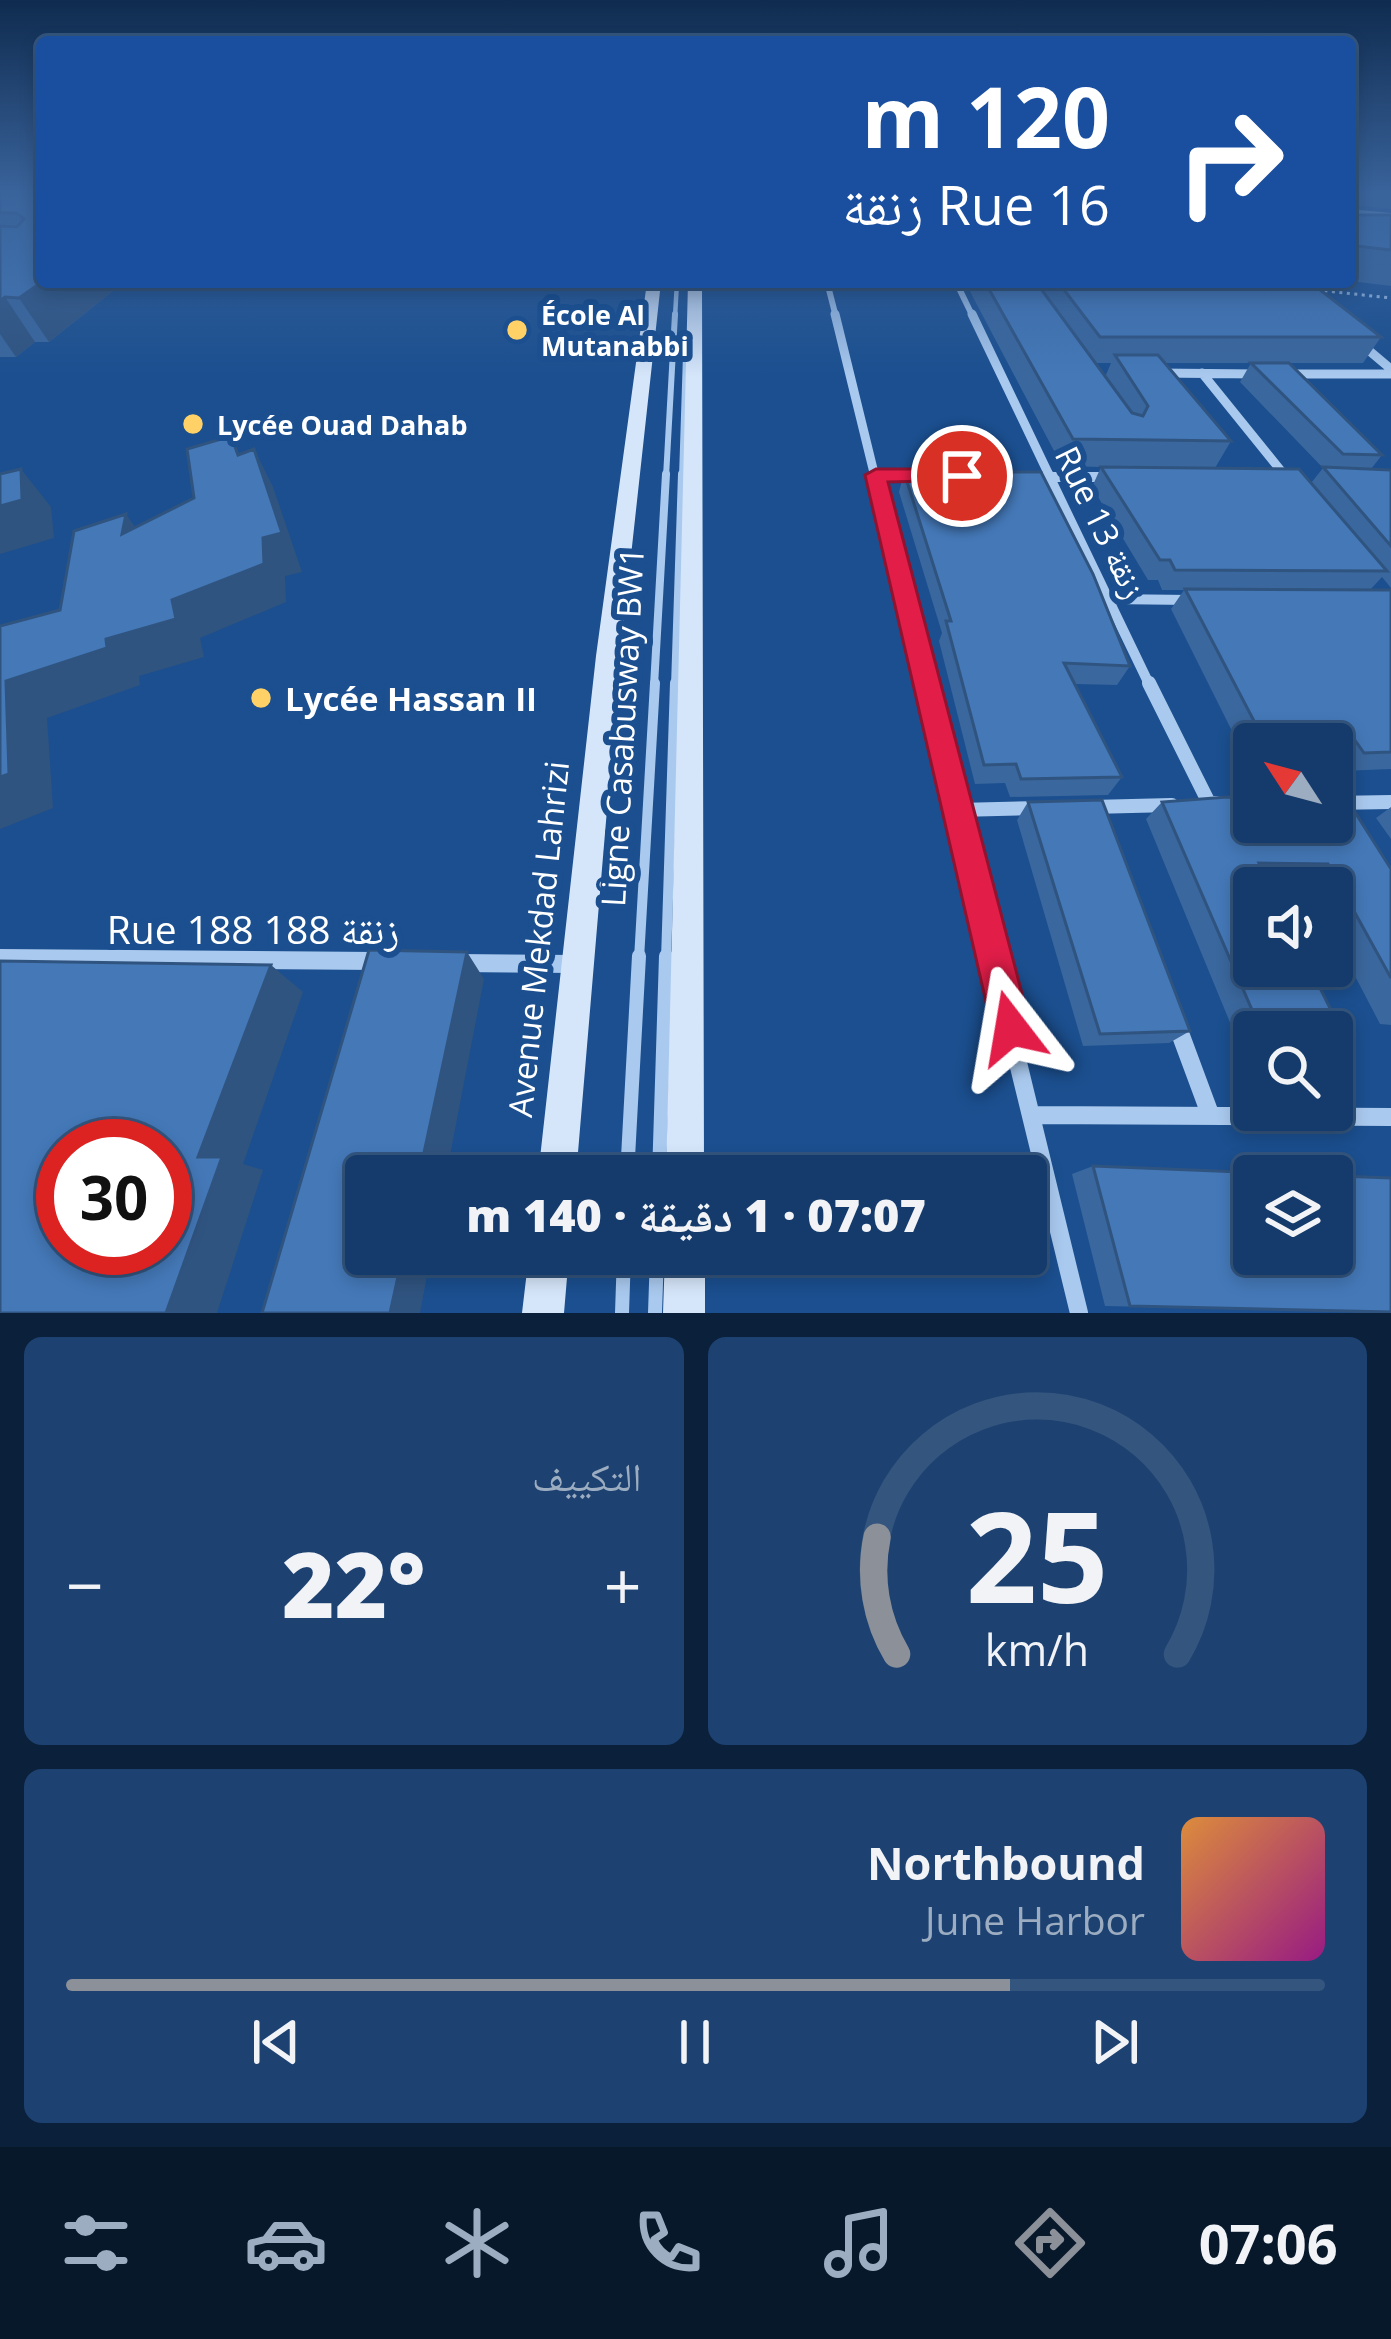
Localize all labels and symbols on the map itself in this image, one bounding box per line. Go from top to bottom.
place label: École Al Mutanabbi [541,296,689,364]
marker: École Al Mutanabbi [504,317,530,343]
place label: Lycée Ouad Dahab [217,406,468,443]
marker: Lycée Ouad Dahab [180,411,206,437]
pin [911,425,1013,527]
street label: Rue 13 زنقة [1045,439,1157,605]
street label: Ligne Casabusway BW1 [590,546,654,908]
place label: Lycée Hassan II [285,676,537,721]
marker: Lycée Hassan II [248,685,274,711]
north arrow [1233,723,1353,843]
street label: Avenue Mekdad Lahrizi [497,759,579,1119]
street label: Rue 188 زنقة 188 [107,902,399,955]
position arrow [948,965,1074,1091]
speed limit sign: 30 [36,1119,192,1275]

